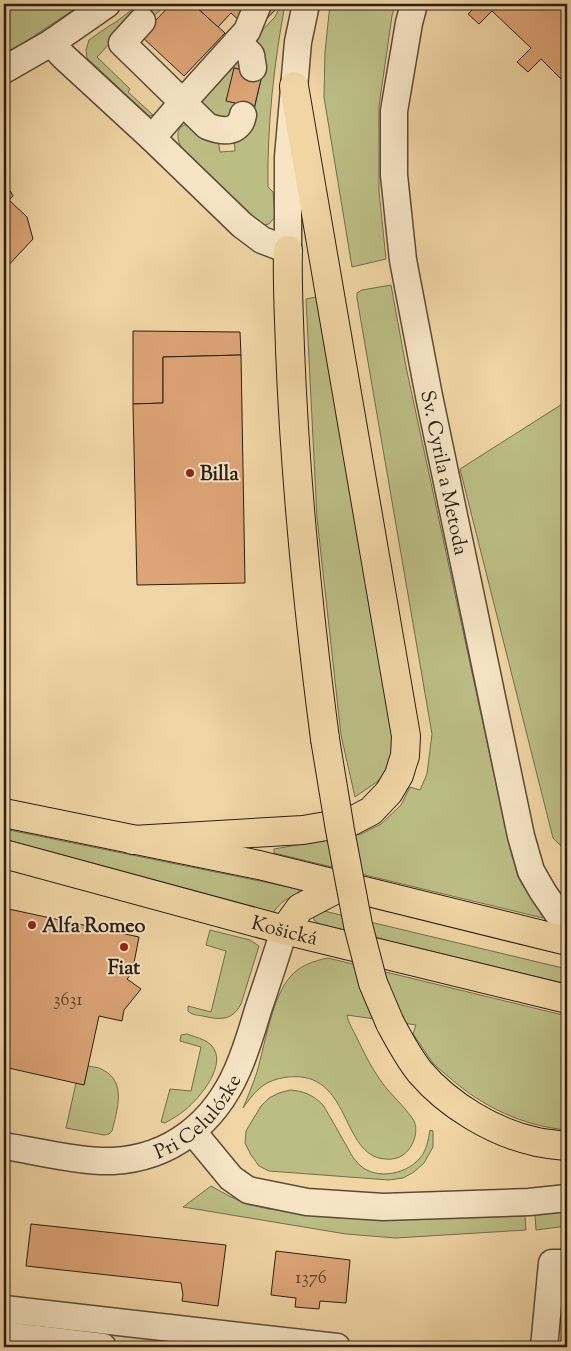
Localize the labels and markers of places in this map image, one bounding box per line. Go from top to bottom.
place label: Billa [200,461,239,490]
marker: Billa [184,467,196,479]
place label: Alfa Romeo [42,913,146,942]
marker: Alfa Romeo [26,919,38,931]
marker: Fiat [118,941,130,953]
place label: Fiat [108,955,140,984]

